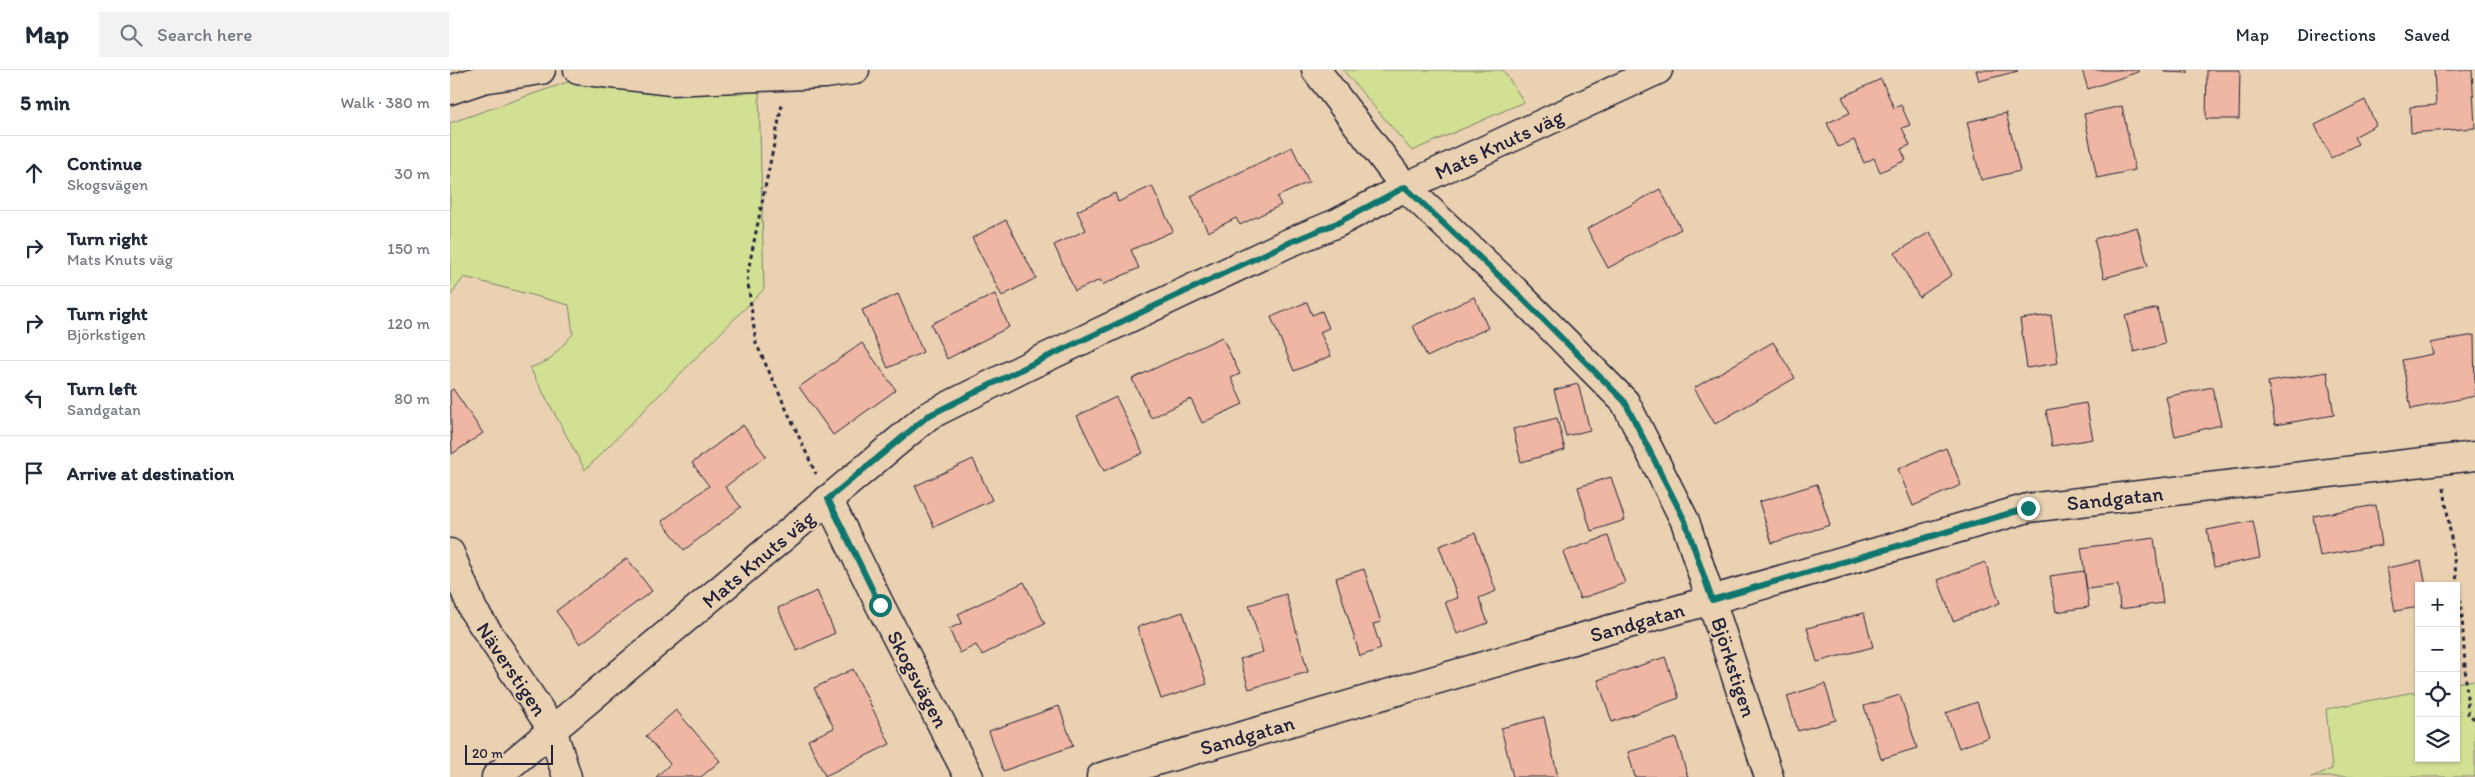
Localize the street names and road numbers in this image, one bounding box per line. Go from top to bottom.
street label: Mats Knuts väg [1431,103,1568,185]
street label: Sandgatan [2065,481,2165,515]
street label: Mats Knuts väg [697,505,820,613]
street label: Sandgatan [1587,597,1687,647]
street label: Björkstigen [1706,614,1762,720]
street label: Näverstigen [471,617,553,721]
street label: Skogsvägen [882,626,954,732]
street label: Sandgatan [1197,710,1297,760]

